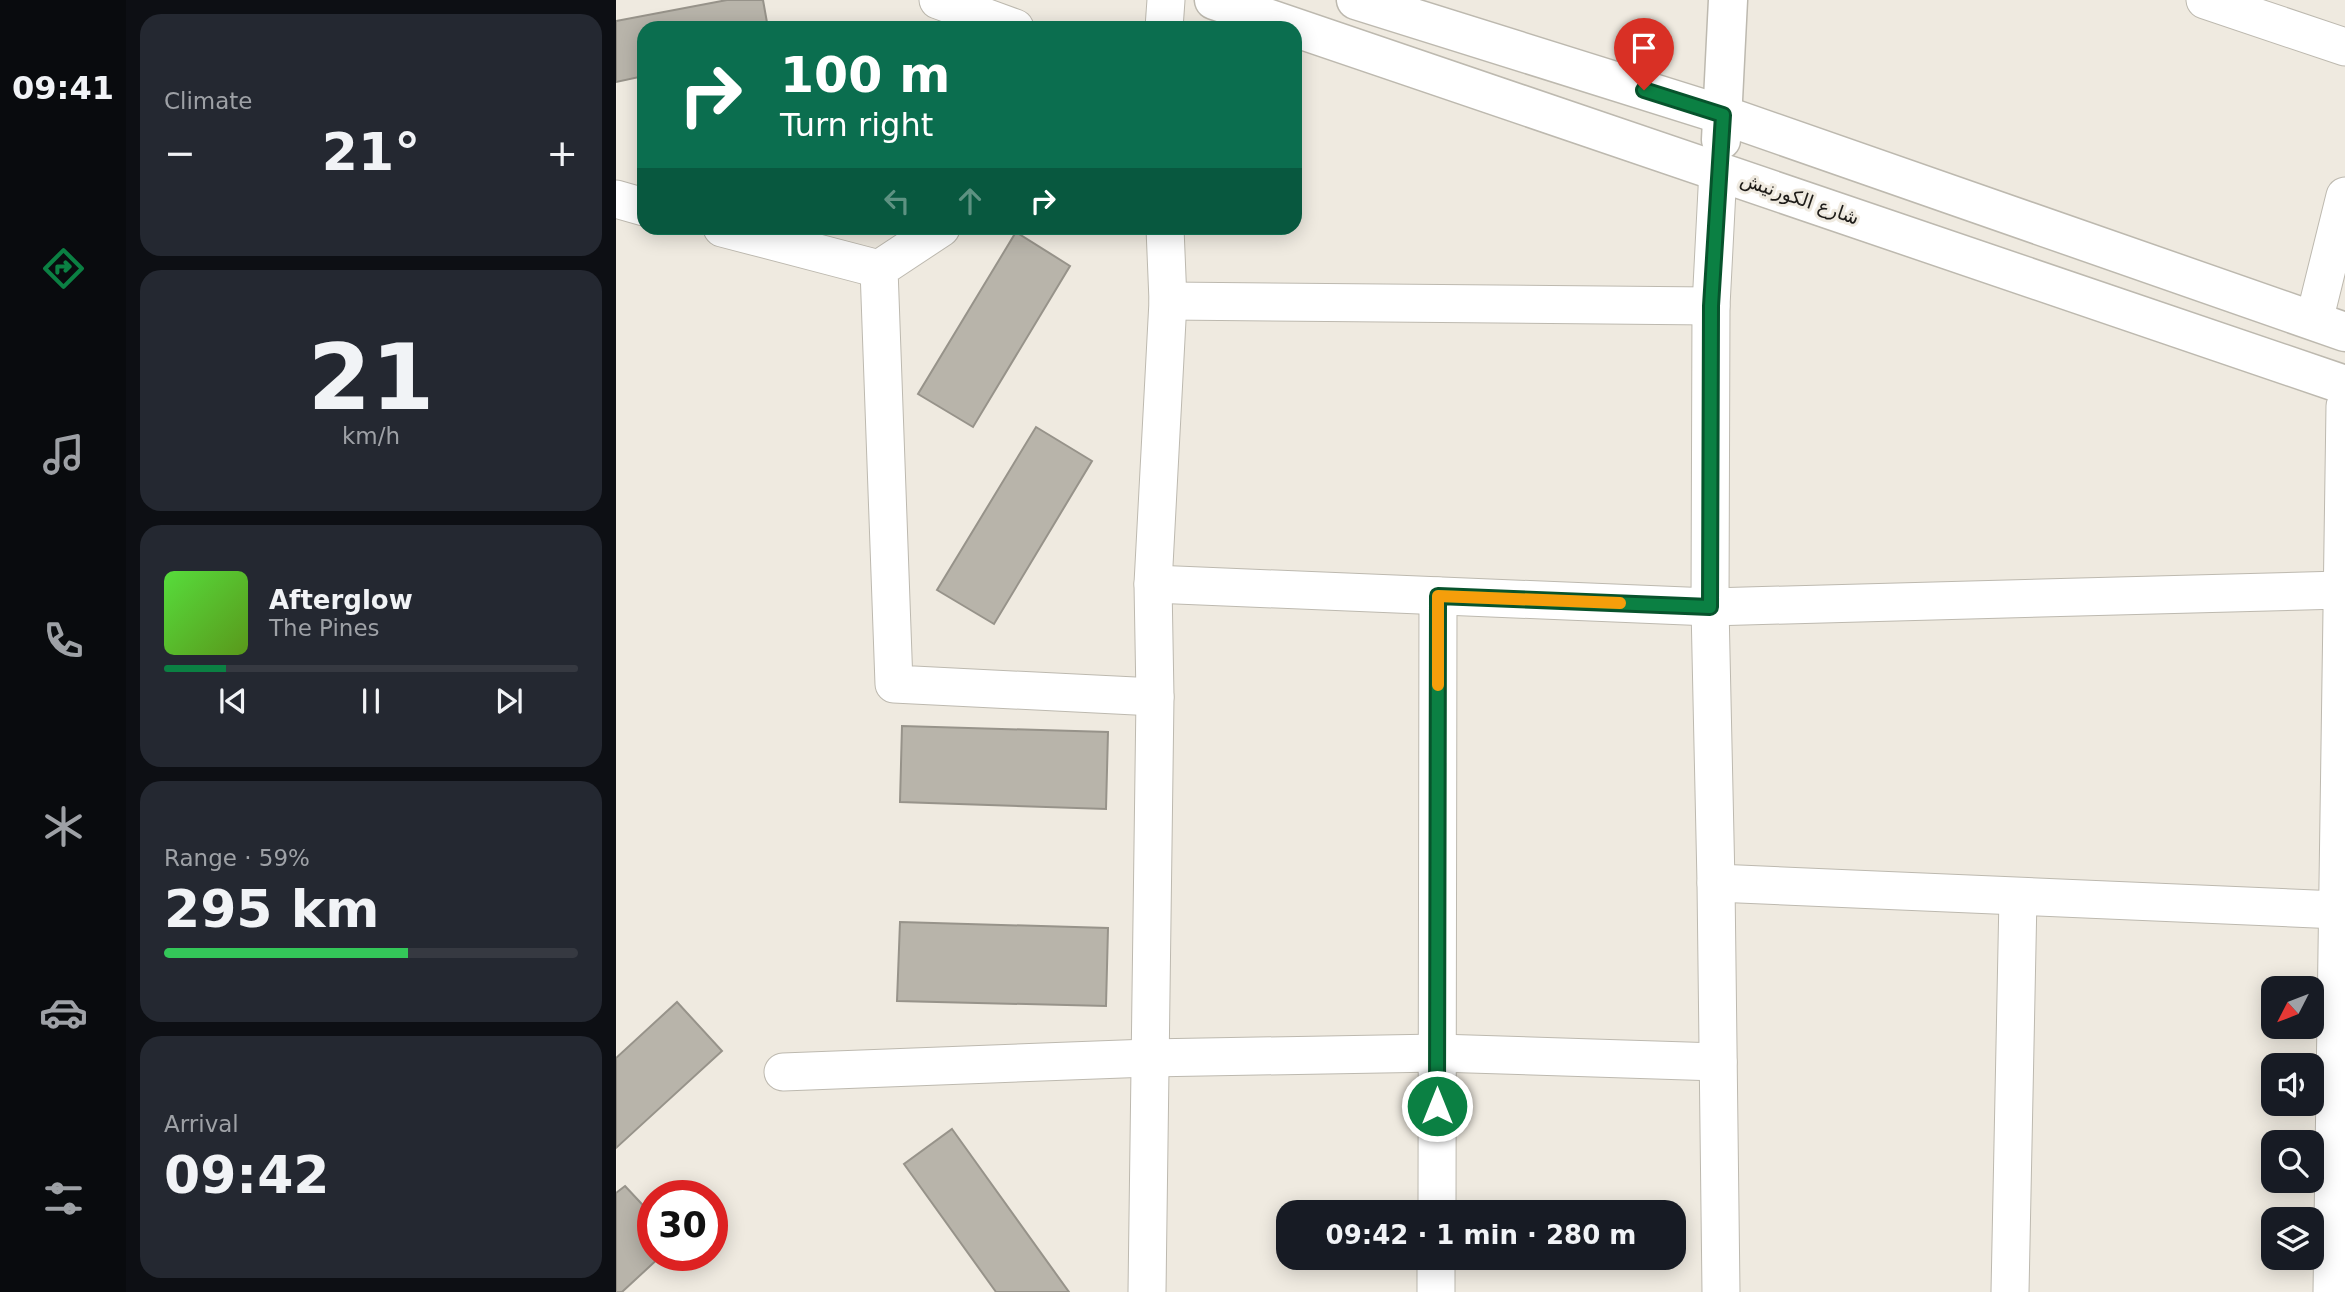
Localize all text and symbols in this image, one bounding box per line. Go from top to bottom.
pin [1614,18,1674,90]
icon: arrive [1625,29,1663,67]
text: 100 m [780,47,950,104]
icon: right [665,49,756,140]
text: 09:41 [12,69,114,107]
text: Climate [164,88,253,114]
text: Turn right [780,106,933,144]
text: 21° [322,122,420,182]
text: − [164,131,196,175]
text: + [546,131,578,175]
street label: شارع الكورنيش [1737,167,1862,230]
icon: left [878,182,916,220]
icon: ahead [951,182,989,220]
icon: right [1024,182,1062,220]
icon: directions [39,244,88,293]
text: 21 [308,325,434,430]
text: km/h [342,423,400,449]
icon: music [39,430,88,479]
text: Afterglow [269,585,413,615]
text: The Pines [269,615,380,641]
icon: phone [39,616,88,665]
icon: previous [214,682,252,720]
icon: pause [352,682,390,720]
icon: next [490,682,528,720]
icon: climate [39,802,88,851]
text: Range · 59% [164,845,310,871]
text: 295 km [164,879,379,939]
north arrow [2261,976,2324,1040]
map controls [2261,976,2324,1270]
icon: car [39,988,88,1037]
button: sound [2261,1053,2324,1116]
position arrow [1400,1069,1474,1143]
text: Arrival [164,1111,239,1137]
button: search [2261,1130,2324,1193]
text: 09:42 [164,1145,330,1205]
icon: filters [39,1174,88,1223]
speed limit sign: 30 [637,1180,728,1271]
button: layers [2261,1207,2324,1270]
text: 09:42 · 1 min · 280 m [1326,1220,1636,1250]

